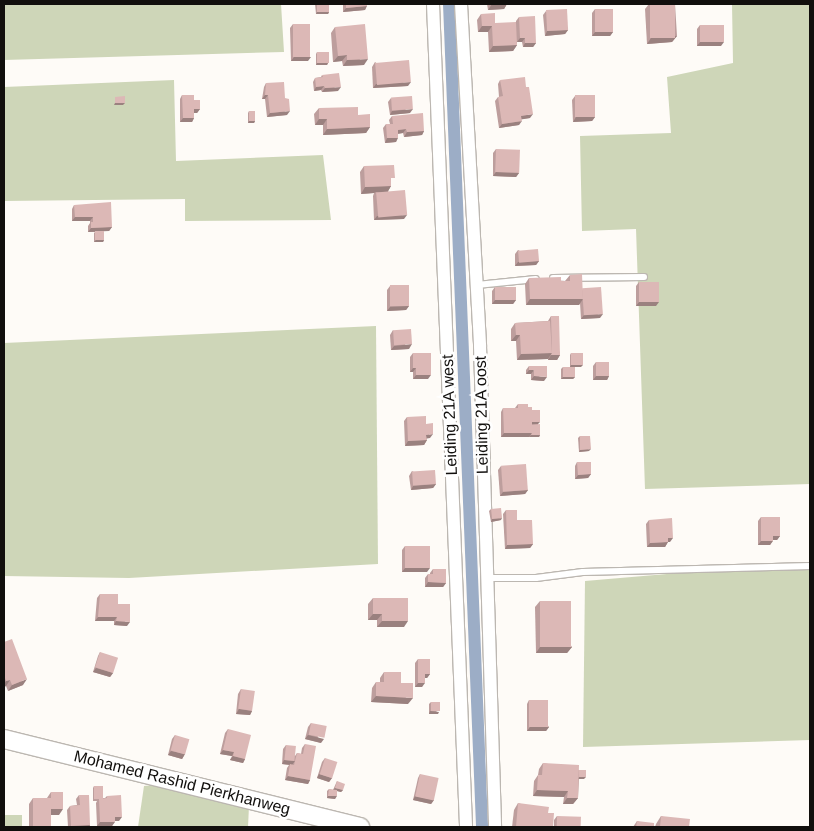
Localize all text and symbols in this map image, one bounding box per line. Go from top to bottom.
street label: Leiding 21A west [438,354,462,476]
street label: Leiding 21A oost [471,355,493,475]
street label: Mohamed Rashid Pierkhanweg [72,747,292,819]

